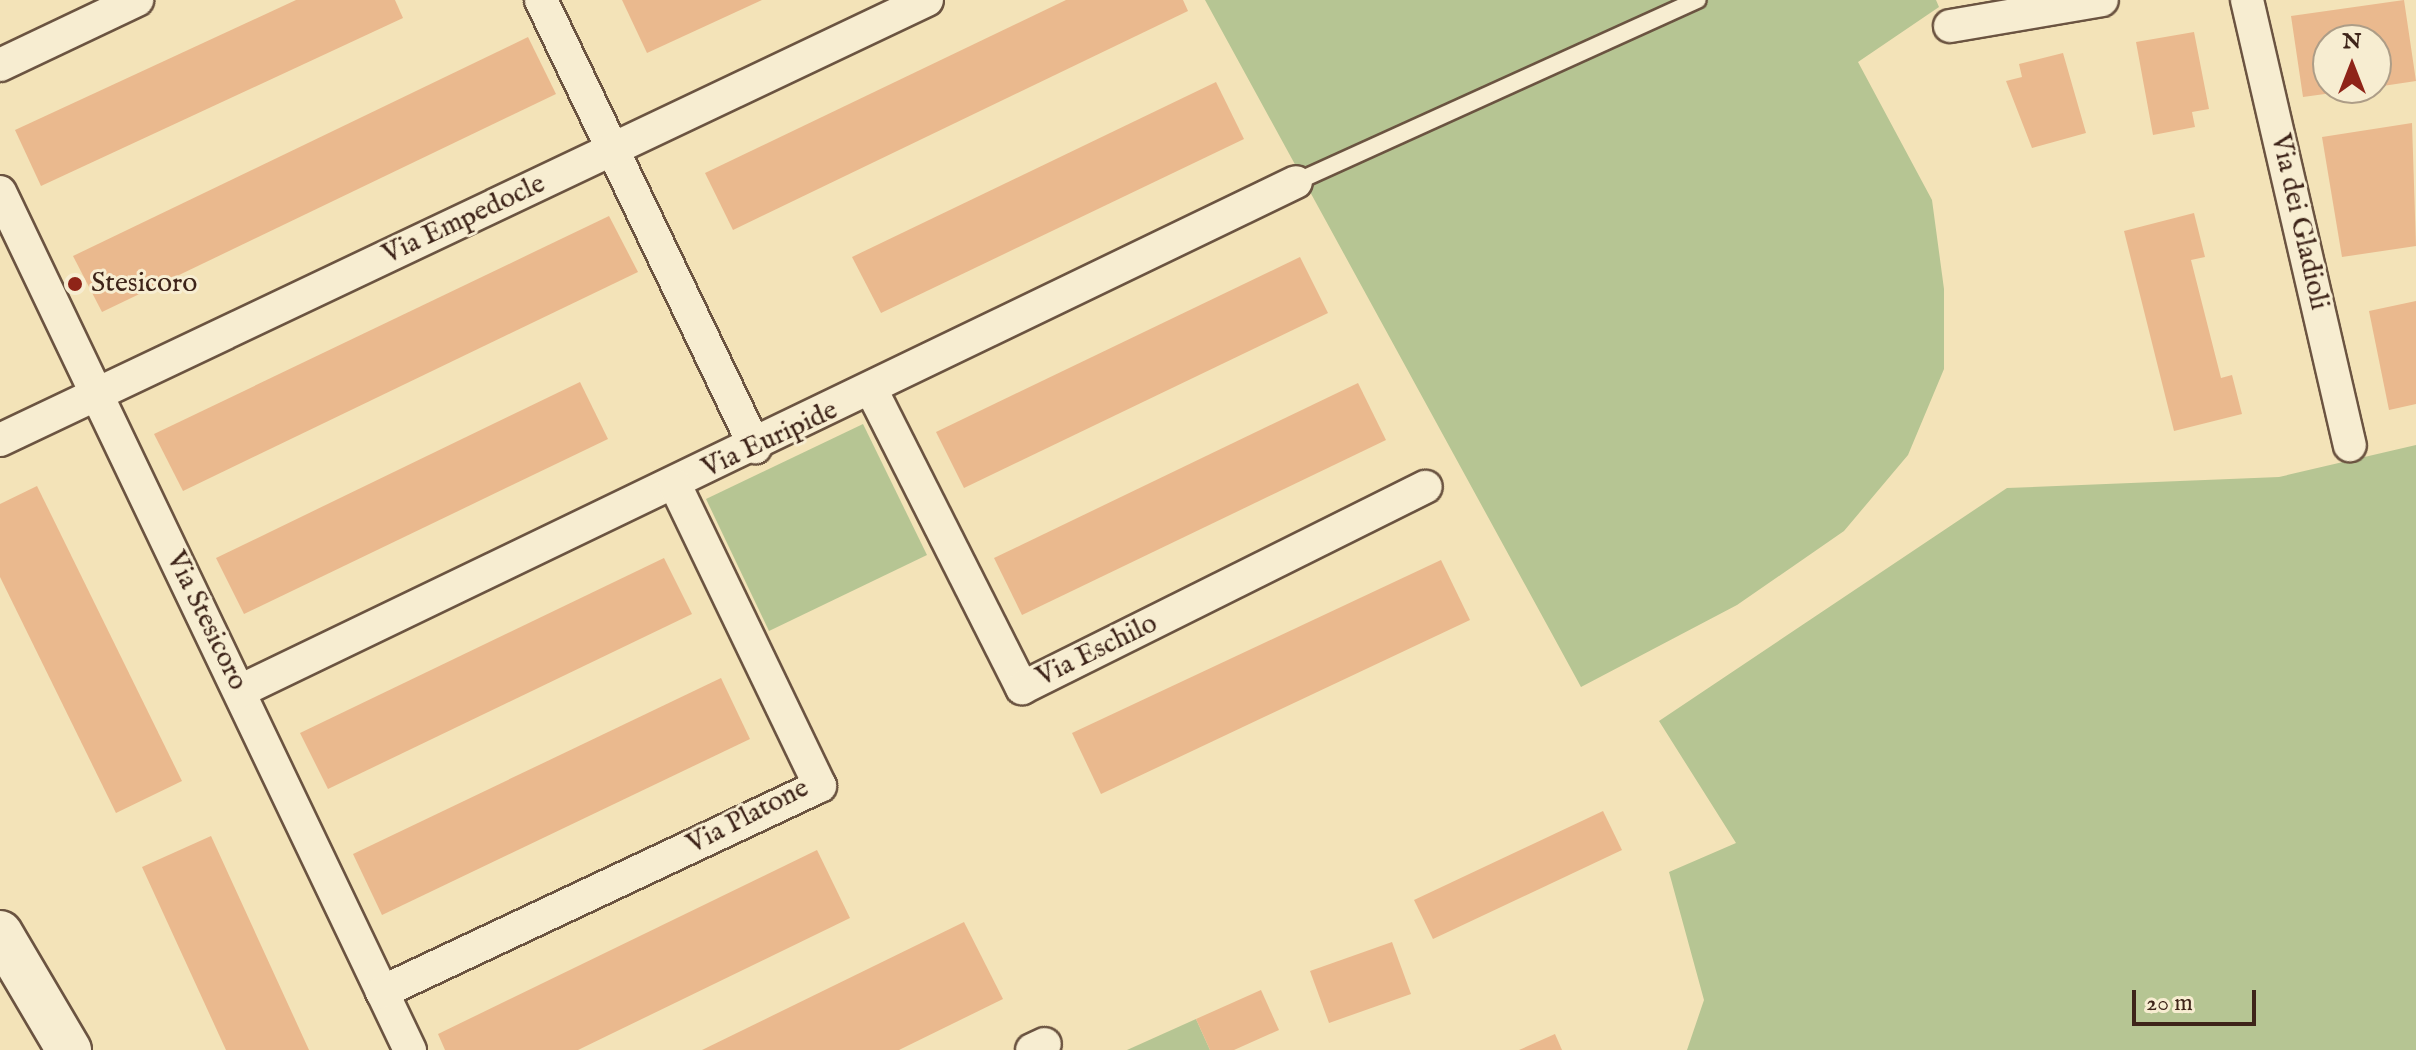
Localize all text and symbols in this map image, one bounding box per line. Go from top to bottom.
north arrow [2312,24,2392,104]
text: N [2342,28,2362,56]
street label: Via dei Gladioli [2262,131,2336,313]
street label: Via Empedocle [377,168,551,272]
place label: Stesicoro [91,267,197,301]
marker: Stesicoro [66,275,84,293]
street label: Via Euripide [697,394,843,486]
street label: Via Stesicoro [158,546,254,696]
street label: Via Eschilo [1031,607,1163,695]
street label: Via Platone [681,772,815,862]
scale bar [2136,974,2260,1024]
text: 20 m [2146,988,2193,1019]

